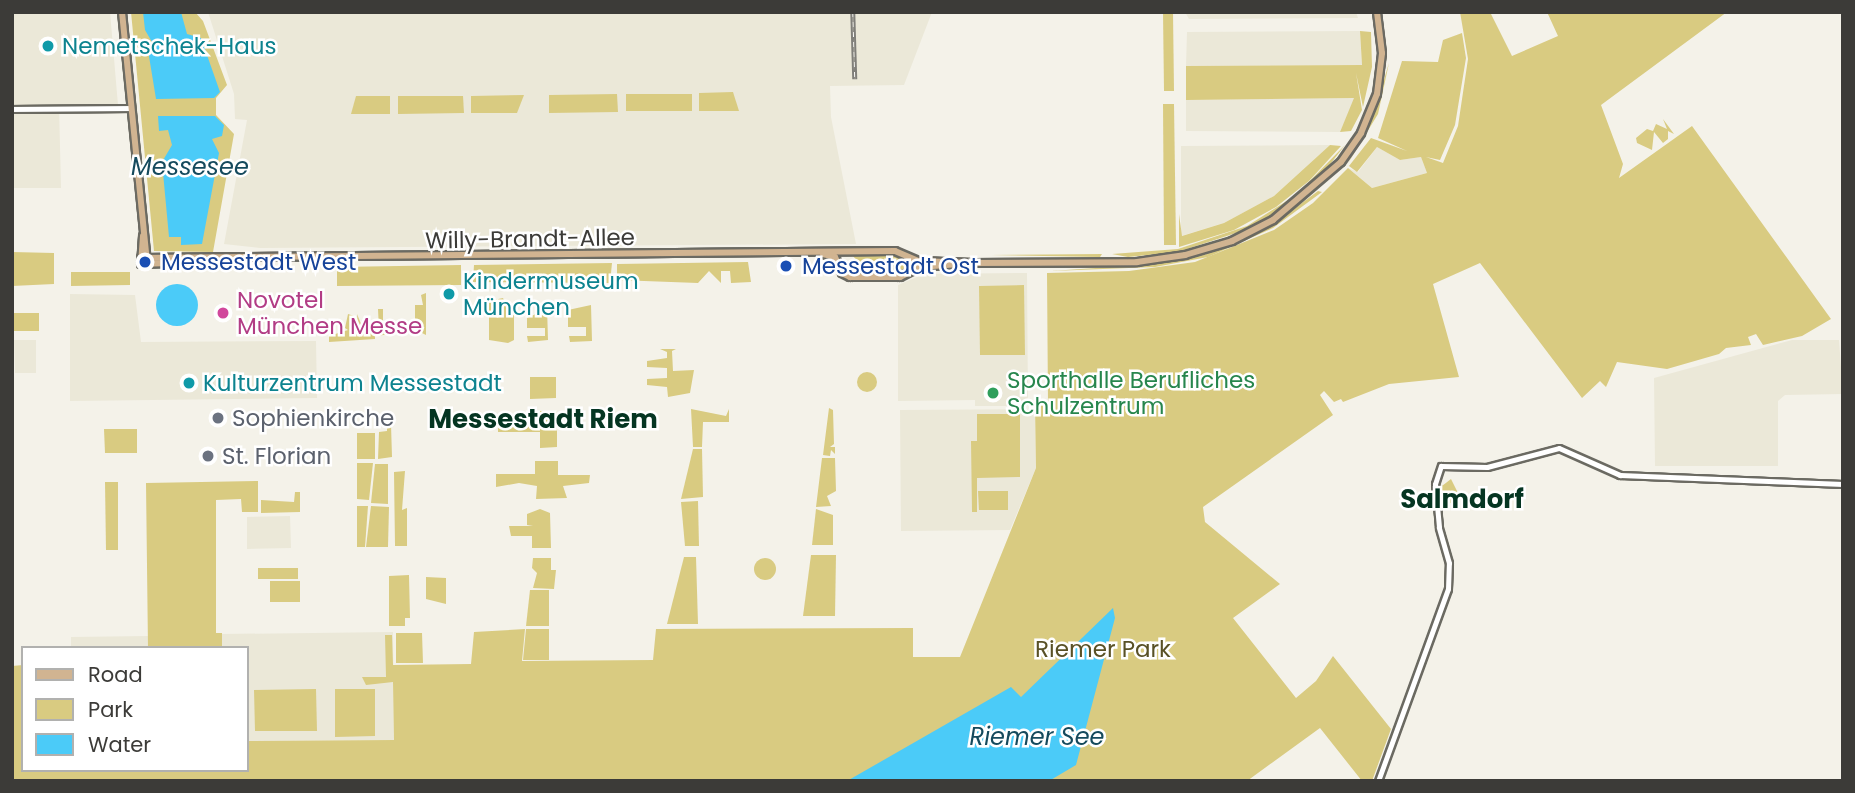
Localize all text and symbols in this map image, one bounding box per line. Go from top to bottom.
place label: Nemetschek-Haus [62,32,276,60]
marker: Nemetschek-Haus [40,38,56,54]
water label: Messesee [131,153,249,181]
street label: Willy-Brandt-Allee [425,223,635,255]
place label: Messestadt West [161,248,356,276]
marker: Messestadt West [135,252,155,272]
place label: Messestadt Ost [802,252,979,280]
marker: Messestadt Ost [776,256,796,276]
place label: Kindermuseum München [463,267,639,321]
place label: Novotel München Messe [237,286,422,340]
marker: Kindermuseum München [441,286,457,302]
marker: Novotel München Messe [215,305,231,321]
place label: Sporthalle Berufliches Schulzentrum [1007,366,1255,420]
place label: Kulturzentrum Messestadt [203,369,502,397]
marker: Kulturzentrum Messestadt [181,375,197,391]
marker: Sporthalle Berufliches Schulzentrum [985,385,1001,401]
place label: Sophienkirche [232,404,394,432]
district label: Messestadt Riem [428,404,658,436]
marker: Sophienkirche [210,410,226,426]
place label: St. Florian [222,442,331,470]
marker: St. Florian [200,448,216,464]
district label: Salmdorf [1400,484,1524,516]
park label: Riemer Park [1035,635,1171,663]
legend [21,646,248,772]
text: Road [88,660,143,689]
text: Park [88,695,133,724]
water label: Riemer See [970,723,1104,751]
text: Water [88,730,151,759]

